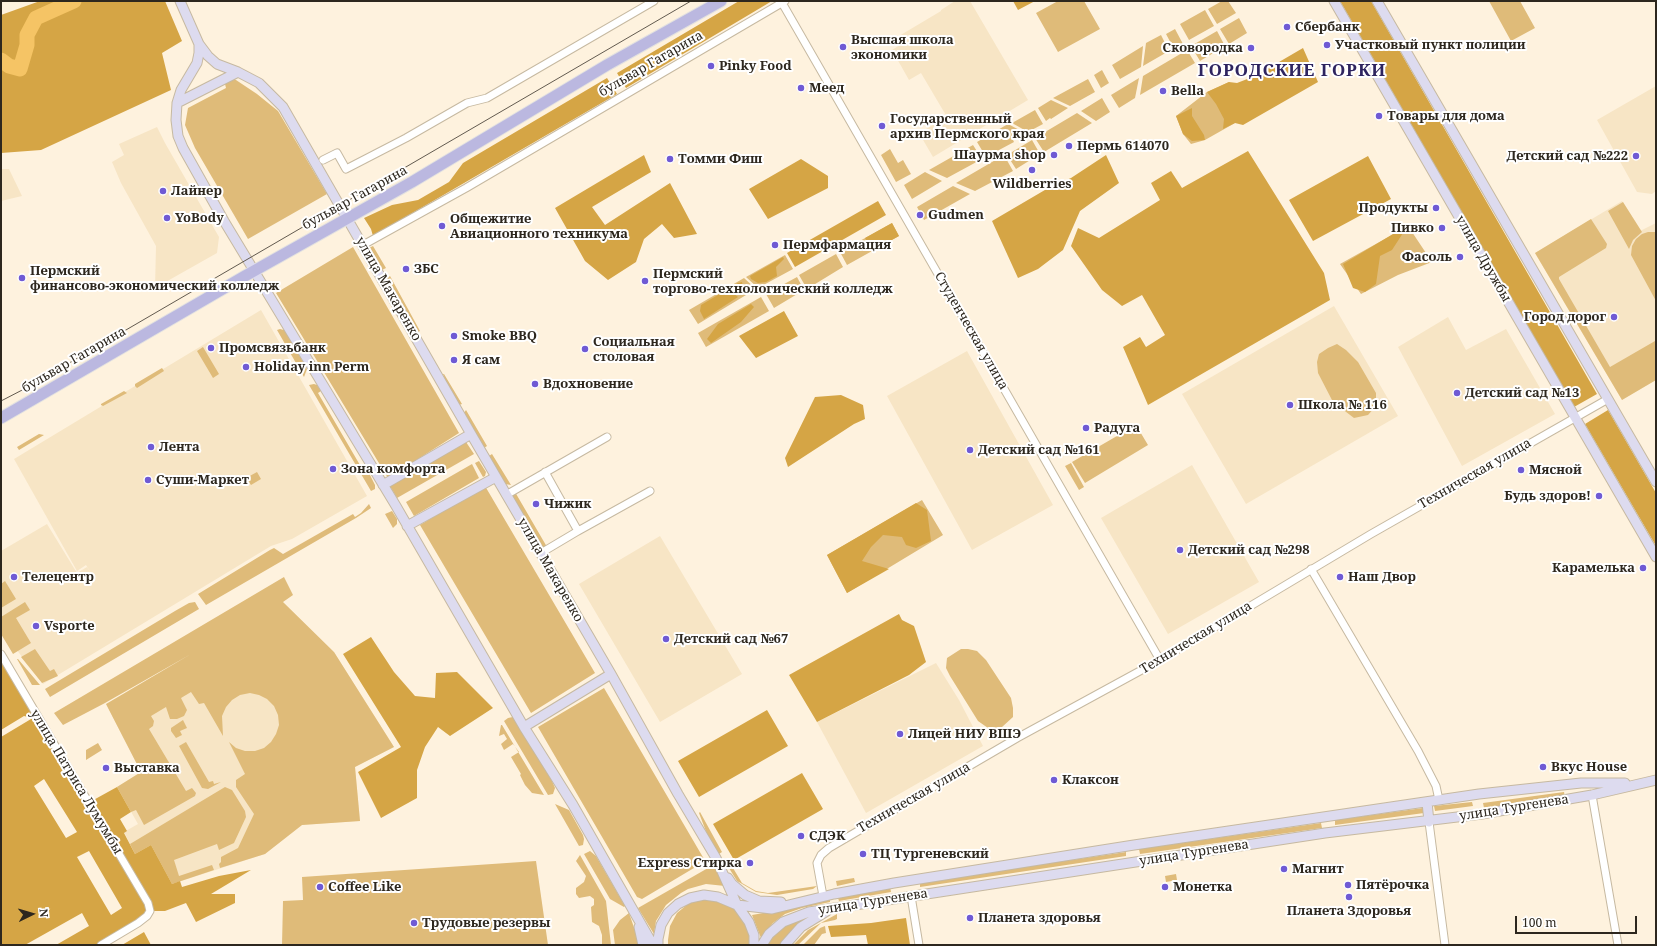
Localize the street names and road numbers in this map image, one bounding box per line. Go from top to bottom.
street label: бульвар Гагарина [596,28,706,100]
street label: бульвар Гагарина [300,163,410,233]
street label: улица Дружбы [1452,213,1514,305]
street label: улица Макаренко [352,234,424,344]
street label: Студенческая улица [931,269,1011,393]
street label: бульвар Гагарина [19,324,129,396]
street label: Техническая улица [1416,435,1534,513]
street label: улица Макаренко [514,515,586,625]
street label: Техническая улица [1137,598,1255,678]
street label: улица Патриса Лумумбы [26,707,126,857]
street label: Техническая улица [855,759,973,837]
street label: улица Тургенева [1458,792,1570,824]
street label: улица Тургенева [1138,837,1250,869]
street label: улица Тургенева [817,886,929,918]

